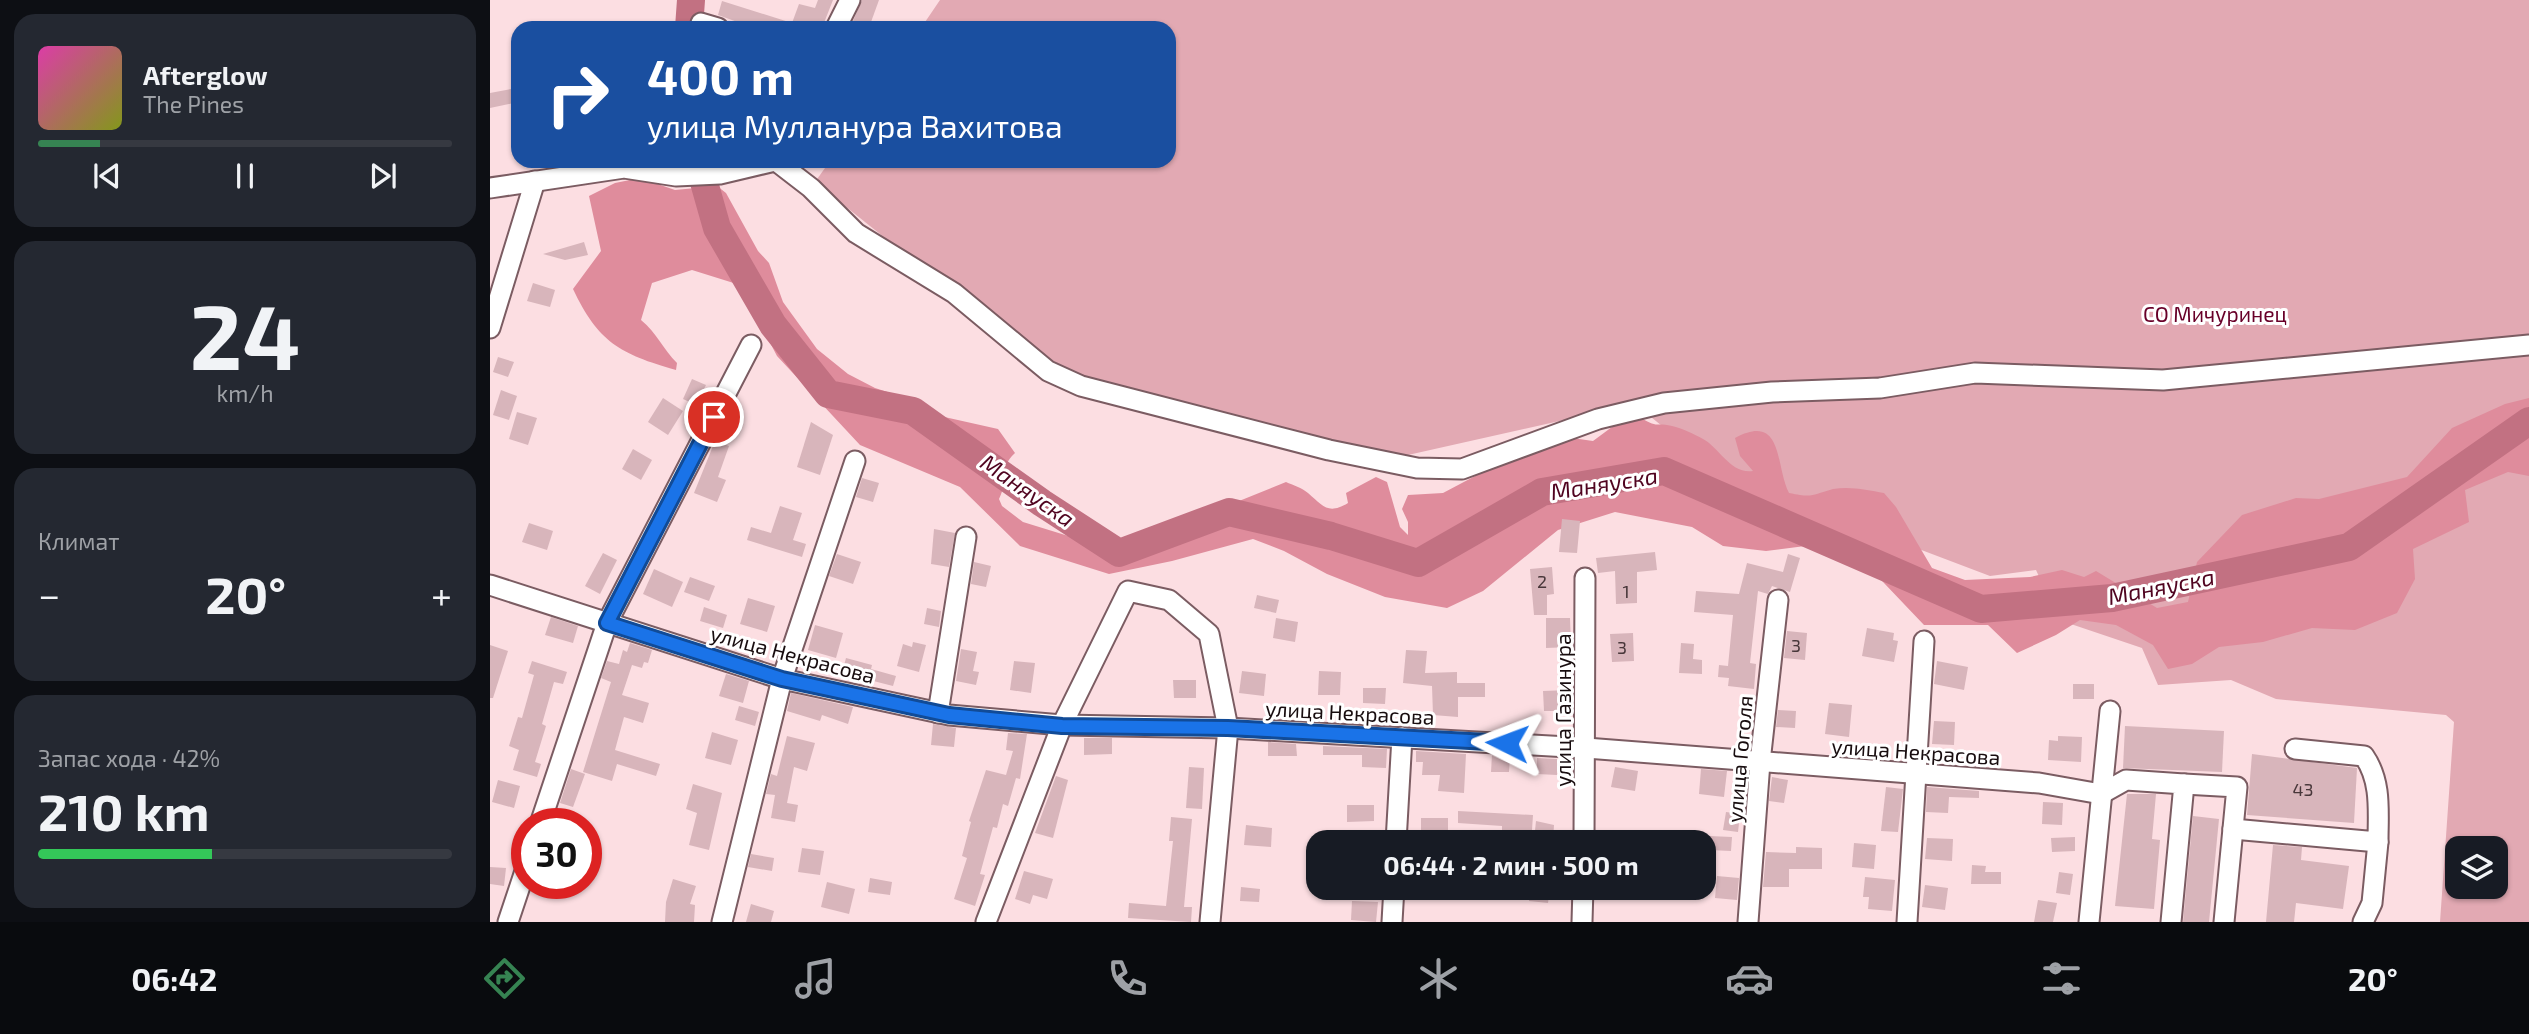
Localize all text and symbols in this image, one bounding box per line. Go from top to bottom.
text: 400 m [647,46,794,105]
icon: right [532,49,623,140]
text: Afterglow [143,59,268,90]
text: The Pines [143,90,244,118]
text: улица Мулланура Вахитова [647,106,1063,144]
icon: previous [88,157,126,195]
icon: pause [226,157,264,195]
icon: next [364,157,402,195]
text: 24 [190,279,300,388]
park label: СО Мичуринец [2143,301,2287,327]
text: km/h [216,379,274,407]
pin [684,387,744,447]
icon: arrive [695,398,733,436]
water label: Маняуска [976,448,1080,532]
water label: Маняуска [1548,461,1660,505]
text: Климат [38,527,119,555]
text: 20° [205,562,286,624]
water label: Маняуска [2105,562,2217,610]
house number: 2 [1537,570,1547,592]
text: − [38,571,60,617]
text: + [431,571,452,617]
house number: 1 [1622,580,1630,602]
street label: улица Некрасова [708,620,878,689]
street label: улица Газинура [1550,633,1576,787]
house number: 3 [1791,634,1801,656]
house number: 3 [1617,636,1627,658]
street label: улица Гоголя [1721,694,1758,824]
street label: улица Некрасова [1265,695,1435,730]
position arrow [1470,706,1544,780]
street label: улица Некрасова [1831,733,2001,770]
text: Запас хода · 42% [38,744,220,772]
house number: 43 [2292,778,2314,800]
text: 210 km [38,779,210,841]
speed limit sign: 30 [511,808,602,899]
map controls [2445,836,2508,899]
button: layers [2445,836,2508,899]
text: 06:44 · 2 мин · 500 m [1383,849,1639,880]
icon: directions [480,954,529,1003]
icon: music [791,954,840,1003]
icon: phone [1103,954,1152,1003]
icon: climate [1414,954,1463,1003]
icon: car [1725,954,1774,1003]
icon: filters [2037,954,2086,1003]
text: 06:42 [131,959,217,997]
text: 20° [2348,959,2398,997]

